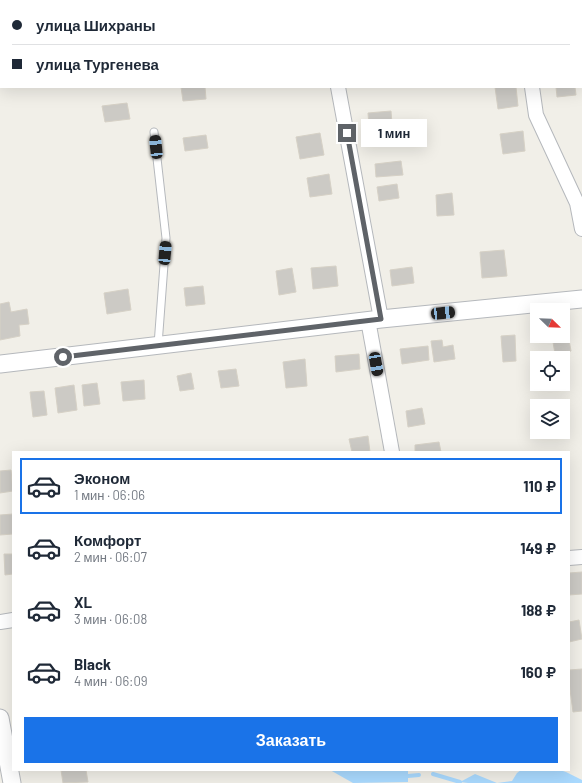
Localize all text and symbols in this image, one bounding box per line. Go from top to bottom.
text: улица Шихраны [36,16,156,34]
text: улица Тургенева [36,55,159,73]
callout: 1 мин [361,119,427,147]
route end [338,124,356,142]
text: 1 мин [378,125,410,141]
car [149,134,163,160]
car [158,241,172,265]
north arrow [530,303,570,343]
map controls [530,303,570,439]
car [430,306,456,320]
route start [54,348,72,366]
car [368,351,384,377]
button: locate [530,351,570,391]
button: layers [530,399,570,439]
icon: car [26,468,62,504]
text: Эконом [74,469,130,487]
text: 110 ₽ [523,477,556,495]
text: 1 мин · 06:06 [74,487,145,503]
icon: car [26,530,62,566]
text: Комфорт [74,531,141,549]
text: 149 ₽ [520,539,556,557]
text: 2 мин · 06:07 [74,549,147,565]
icon: car [26,592,62,628]
text: XL [74,593,92,611]
text: 188 ₽ [521,601,556,619]
text: 3 мин · 06:08 [74,611,147,627]
icon: car [26,654,62,690]
text: Black [74,655,111,673]
text: 160 ₽ [521,663,556,681]
text: 4 мин · 06:09 [74,673,148,689]
button: Заказать [24,717,558,763]

